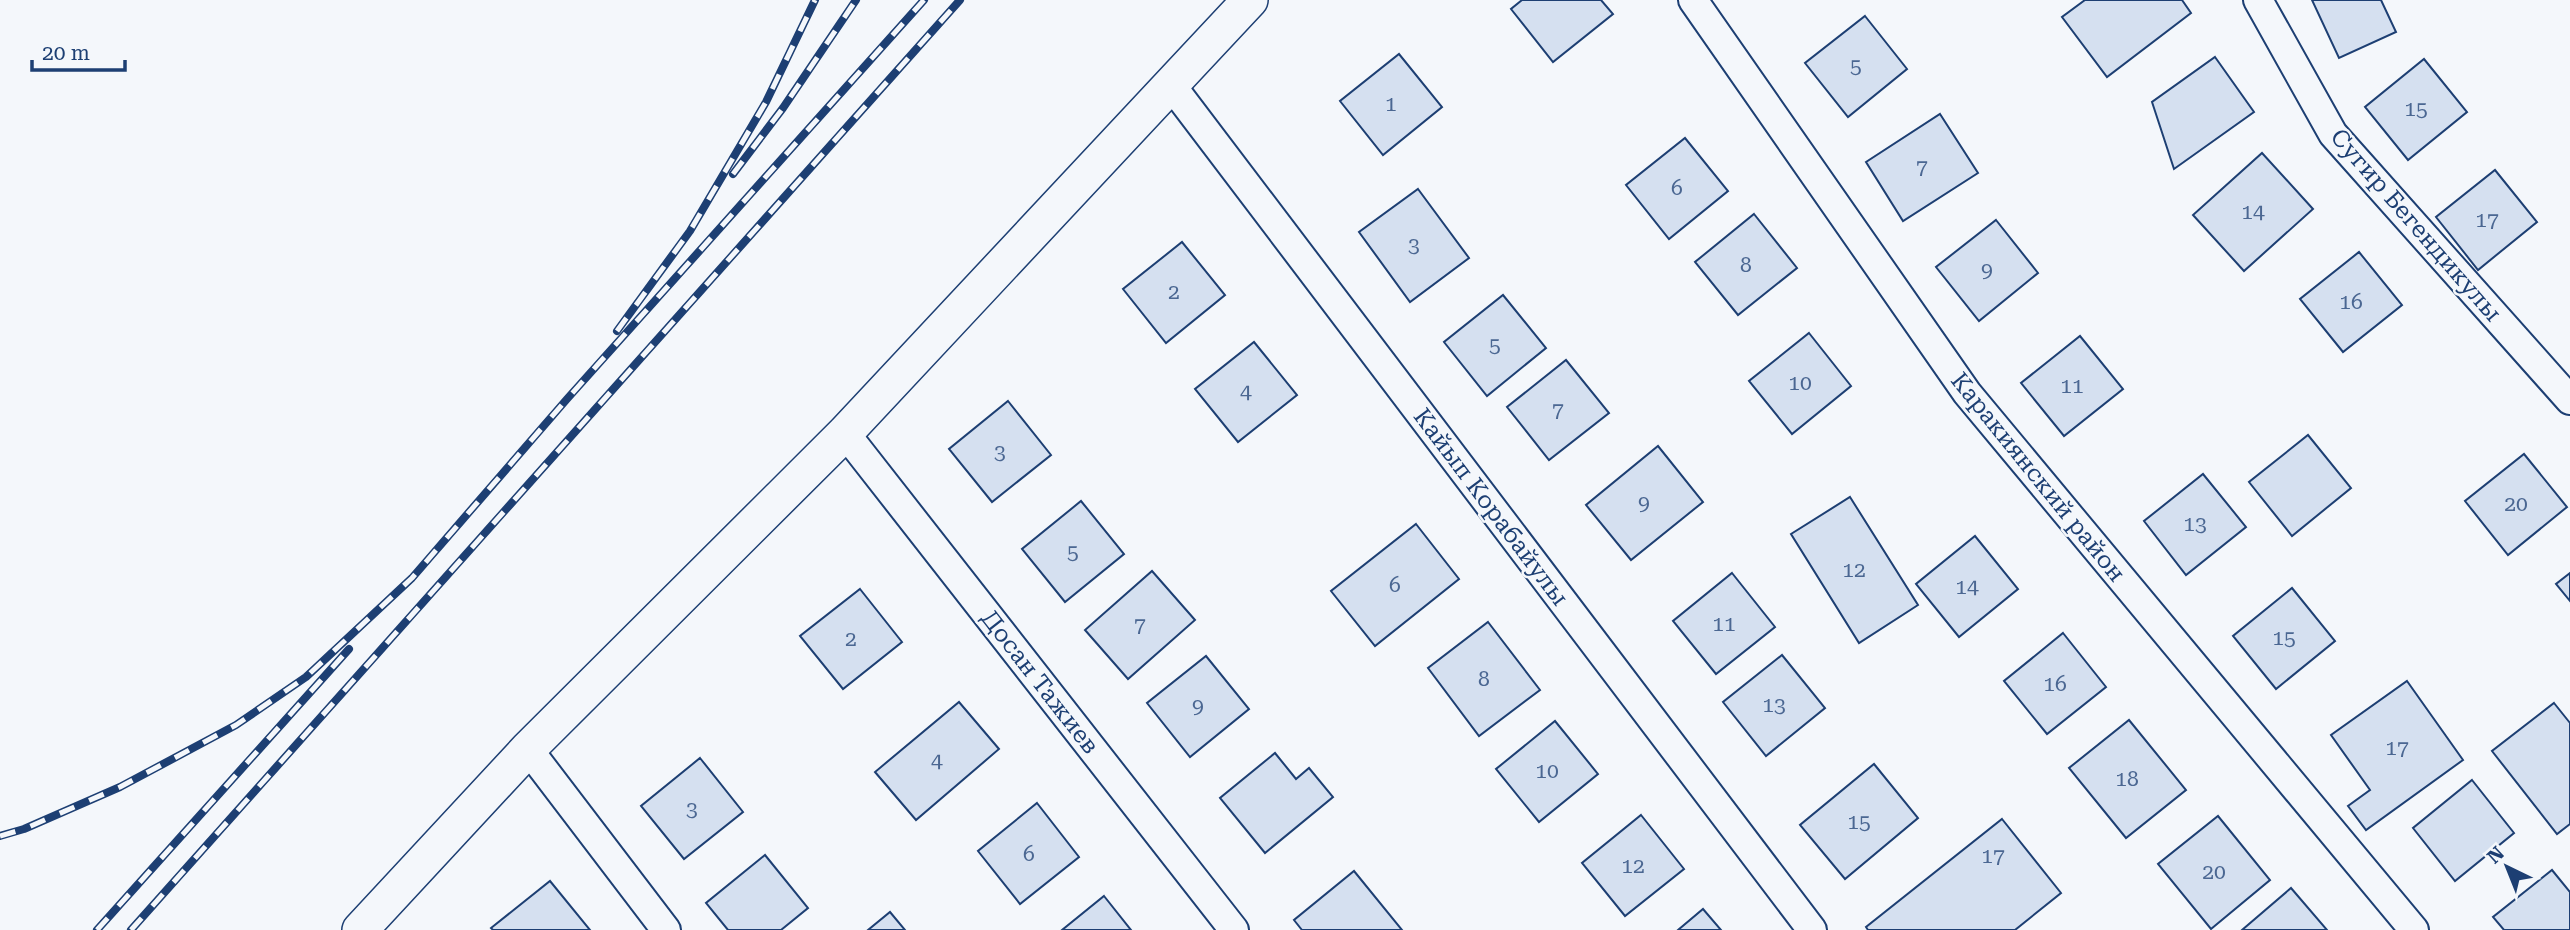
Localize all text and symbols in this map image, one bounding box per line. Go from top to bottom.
scale bar [32,28,124,72]
text: 20 m [42,41,90,65]
house number: 5 [1850,54,1862,78]
house number: 1 [1385,92,1397,116]
house number: 15 [2404,97,2428,121]
street label: Сугир Бегендикулы [2325,123,2507,327]
house number: 7 [1916,155,1928,179]
house number: 6 [1671,176,1683,200]
house number: 14 [2241,200,2265,224]
house number: 17 [2475,208,2499,232]
house number: 3 [1408,233,1420,257]
house number: 8 [1740,253,1752,277]
house number: 9 [1981,258,1993,282]
house number: 2 [1168,280,1180,304]
house number: 16 [2339,290,2363,314]
house number: 5 [1489,333,1501,357]
street label: Каракиянский район [1945,367,2131,587]
house number: 10 [1788,371,1812,395]
house number: 11 [2060,374,2084,398]
house number: 4 [1240,380,1252,404]
house number: 7 [1552,398,1564,422]
street label: Кайып Корабайулы [1408,403,1574,611]
house number: 3 [994,440,1006,464]
house number: 9 [1638,491,1650,515]
house number: 20 [2504,492,2528,516]
house number: 13 [2183,512,2207,536]
house number: 5 [1067,540,1079,564]
house number: 12 [1842,558,1866,582]
house number: 6 [1389,573,1401,597]
house number: 14 [1955,575,1979,599]
street label: Досан Тажиев [975,605,1105,759]
house number: 11 [1712,612,1736,636]
house number: 7 [1134,613,1146,637]
house number: 15 [2272,626,2296,650]
house number: 2 [845,627,857,651]
house number: 8 [1478,667,1490,691]
house number: 16 [2043,672,2067,696]
house number: 13 [1762,693,1786,717]
house number: 9 [1192,694,1204,718]
house number: 17 [2385,736,2409,760]
house number: 4 [931,749,943,773]
house number: 10 [1535,759,1559,783]
house number: 18 [2115,767,2139,791]
house number: 3 [686,797,698,821]
house number: 15 [1847,810,1871,834]
north arrow [2472,832,2542,902]
text: N [2483,841,2509,868]
house number: 6 [1023,842,1035,866]
house number: 17 [1981,844,2005,868]
house number: 12 [1621,854,1645,878]
house number: 20 [2202,860,2226,884]

